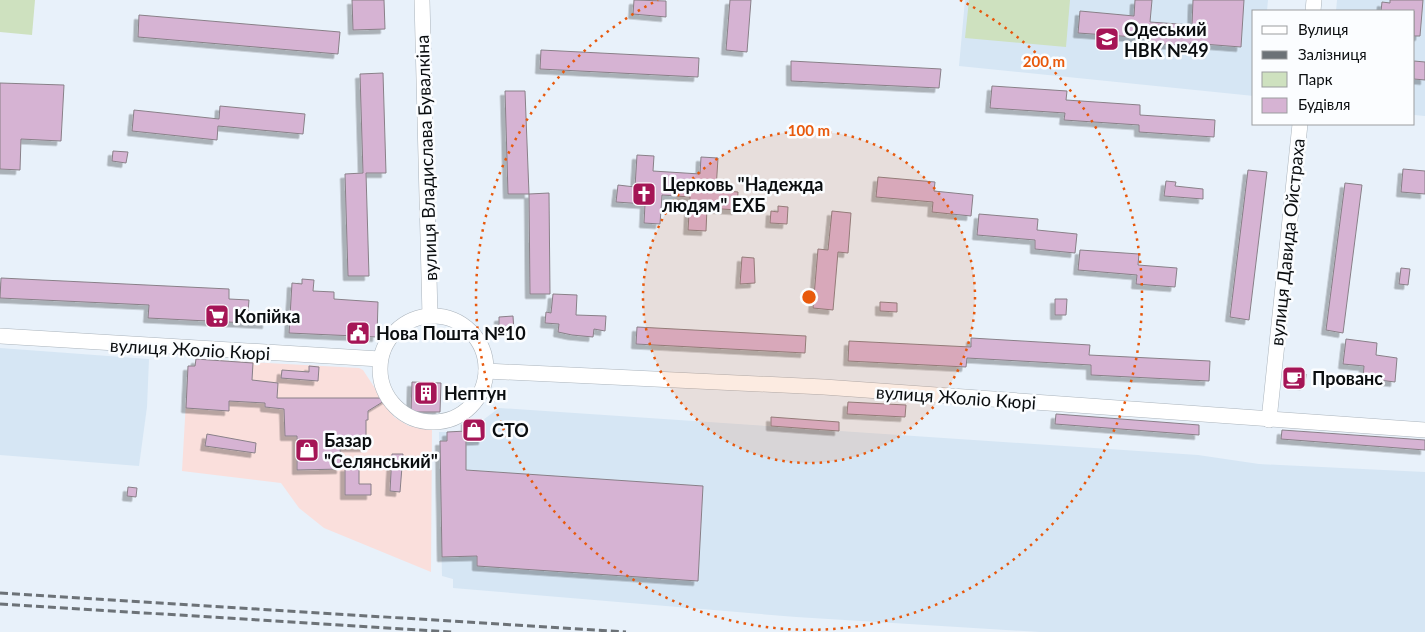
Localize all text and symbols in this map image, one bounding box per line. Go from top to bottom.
legend [1252,10,1415,125]
place label: Одеський НВК №49 [1124,18,1209,61]
text: Вулиця [1298,20,1348,38]
school or university icon: Одеський НВК №49 [1094,26,1120,52]
street label: вулиця Владислава Бувалкіна [411,35,441,281]
text: Залізниця [1298,45,1367,63]
text: 200 m [1023,52,1065,70]
text: Парк [1298,70,1333,88]
text: Будівля [1298,95,1350,113]
text: 100 m [788,121,830,139]
street label: вулиця Давида Ойстраха [1265,137,1309,347]
place label: Церковь "Надежда людям" ЕХБ [662,173,824,216]
church icon: Церковь "Надежда людям" ЕХБ [631,181,657,207]
centre of rings [800,288,818,306]
supermarket icon: Копійка [204,303,230,329]
place label: Копійка [234,305,300,327]
public building icon: Нова Пошта №10 [345,320,371,346]
place label: Нова Пошта №10 [376,322,526,344]
street label: вулиця Жоліо Кюрі [109,334,271,364]
cafe icon: Прованс [1281,365,1307,391]
place label: Прованс [1312,367,1383,389]
building icon: Нептун [413,380,439,406]
street label: вулиця Жоліо Кюрі [875,380,1037,414]
place label: Нептун [444,382,506,404]
shop icon: СТО [461,417,487,443]
place label: СТО [492,419,529,441]
place label: Базар "Селянський" [324,429,438,472]
shop icon: Базар "Селянський" [294,437,320,463]

